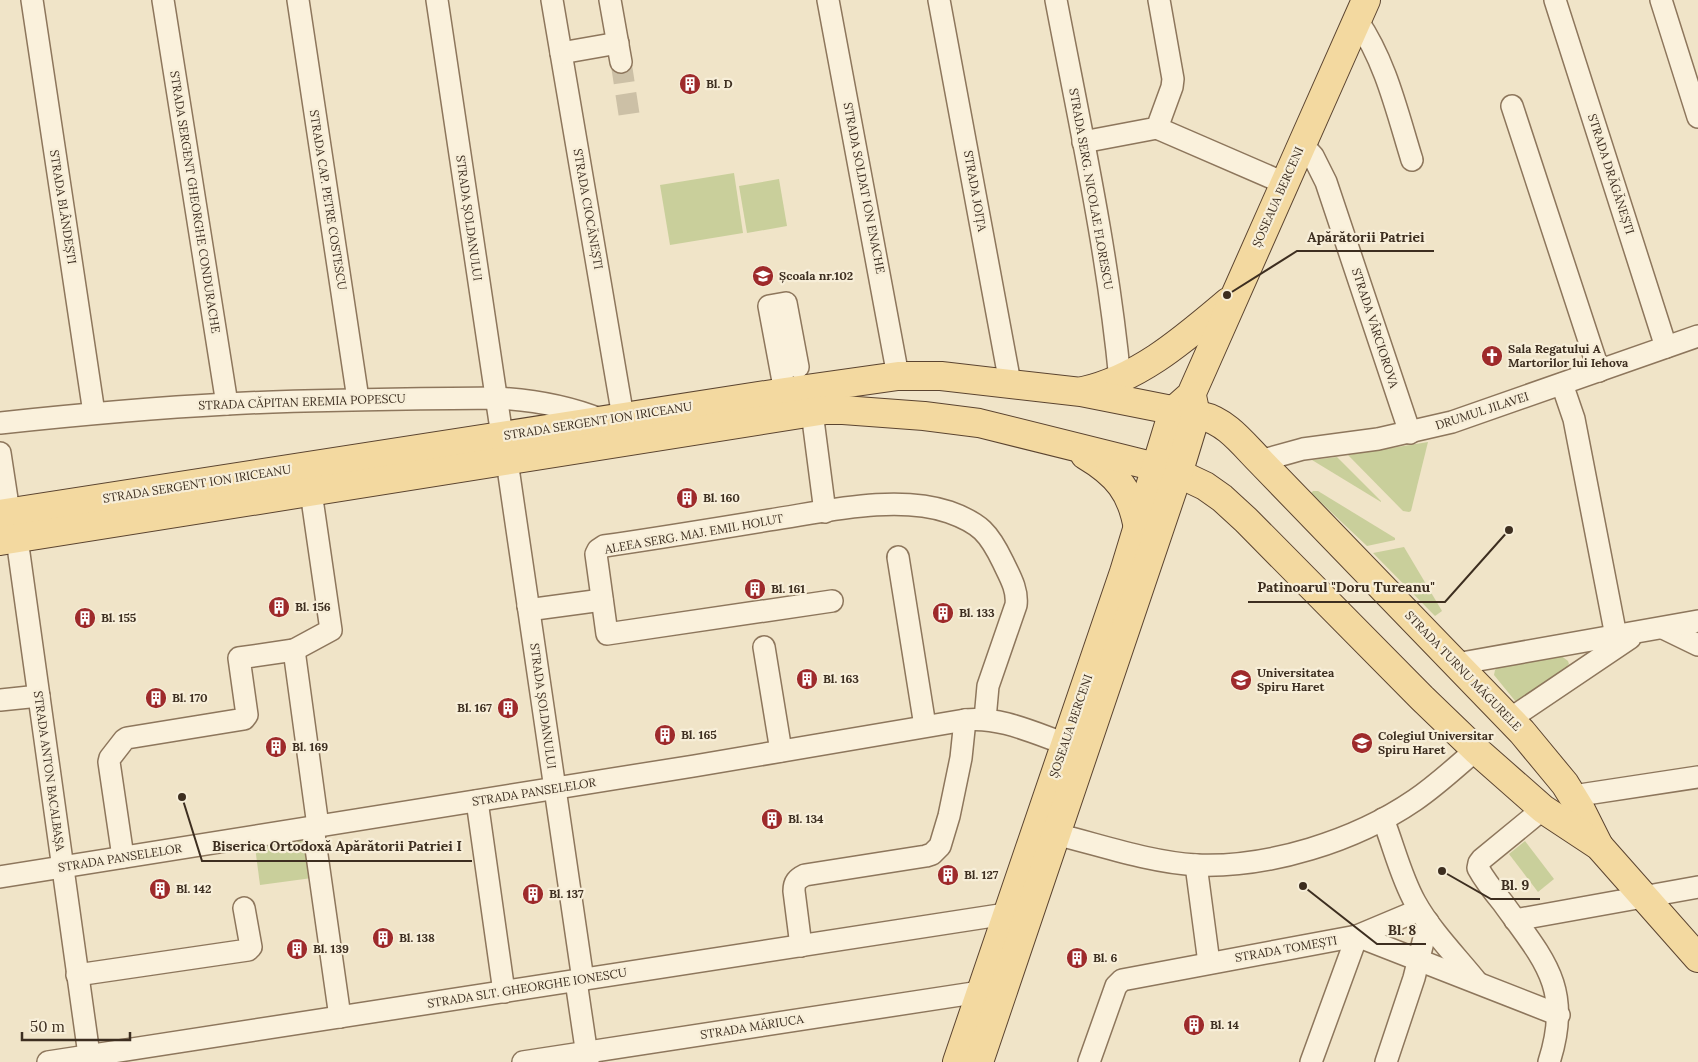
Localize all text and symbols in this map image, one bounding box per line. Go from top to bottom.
street label: STRADA SERGENT GHEORGHE CONDURACHE [167,70,224,334]
building icon: Bl. D [678,72,702,96]
place label: Bl. D [706,76,733,91]
street label: STRADA SERG. NICOLAE FLORESCU [1066,87,1117,291]
street label: STRADA SOLDAT ION ENACHE [840,101,888,275]
street label: STRADA CAP. PETRE COSTESCU [307,109,350,291]
street label: STRADA DRĂGĂNEȘTI [1585,112,1638,236]
street label: ȘOSEAUA BERCENI [1249,144,1306,249]
street label: STRADA CIOCĂNEȘTI [570,147,606,270]
street label: STRADA BLÂNDEȘTI [47,149,80,265]
street label: STRADA JOIȚA [960,149,990,233]
street label: STRADA ȘOLDANULUI [453,154,486,282]
callout: Apărătorii Patriei [1297,222,1434,251]
text: Apărătorii Patriei [1307,228,1425,246]
school or university icon: Școala nr.102 [751,264,775,288]
street label: STRADA VÂRCIOROVA [1349,266,1402,390]
place label: Școala nr.102 [779,268,853,284]
place label: Sala Regatului A Martorilor lui Iehova [1508,341,1629,370]
church icon: Sala Regatului A Martorilor lui Iehova [1480,344,1504,368]
street label: DRUMUL JILAVEI [1433,388,1531,433]
street label: STRADA CĂPITAN EREMIA POPESCU [198,390,406,413]
street label: STRADA SERGENT ION IRICEANU [503,398,693,443]
street label: STRADA SERGENT ION IRICEANU [102,461,292,506]
building icon: Bl. 160 [675,486,699,510]
place label: Bl. 160 [703,490,740,505]
street label: ALEEA SERG. MAJ. EMIL HOLUT [602,510,785,557]
callout: Patinoarul "Doru Tureanu" [1248,573,1445,602]
building icon: Bl. 161 [743,577,767,601]
text: Patinoarul "Doru Tureanu" [1257,578,1435,596]
place label: Bl. 161 [771,581,805,596]
building icon: Bl. 156 [267,595,291,619]
place label: Bl. 156 [295,599,331,614]
building icon: Bl. 133 [931,601,955,625]
place label: Bl. 133 [959,605,995,620]
building icon: Bl. 155 [73,606,97,630]
street label: STRADA TURNU MĂGURELE [1402,607,1525,734]
place label: Bl. 155 [101,610,137,625]
street label: STRADA ȘOLDANULUI [527,642,560,770]
place label: Universitatea Spiru Haret [1257,665,1335,694]
building icon: Bl. 163 [795,667,819,691]
school or university icon: Universitatea Spiru Haret [1229,668,1253,692]
place label: Bl. 163 [823,671,859,686]
street label: ȘOSEAUA BERCENI [1046,672,1095,780]
building icon: Bl. 170 [144,686,168,710]
street label: STRADA ANTON BACALBAȘA [31,690,68,853]
place label: Bl. 170 [172,690,208,705]
building icon: Bl. 167 [496,696,520,720]
place label: Bl. 167 [457,700,492,715]
building icon: Bl. 165 [653,723,677,747]
place label: Bl. 165 [681,727,717,742]
place label: Colegiul Universitar Spiru Haret [1378,728,1494,757]
school or university icon: Colegiul Universitar Spiru Haret [1350,731,1374,755]
building icon: Bl. 169 [264,735,288,759]
place label: Bl. 169 [292,739,328,754]
street label: STRADA PANSELELOR [471,774,597,809]
building icon: Bl. 134 [760,807,784,831]
place label: Bl. 134 [788,811,824,826]
callout: Biserica Ortodoxă Apărătorii Patriei I [202,832,472,861]
text: Biserica Ortodoxă Apărătorii Patriei I [212,837,462,855]
street label: STRADA PANSELELOR [57,840,183,875]
building icon: Bl. 127 [936,863,960,887]
place label: Bl. 127 [964,867,999,882]
callout: Bl. 9 [1491,870,1540,899]
text: Bl. 9 [1501,876,1529,894]
building icon: Bl. 142 [148,877,172,901]
place label: Bl. 142 [176,881,211,896]
building icon: Bl. 137 [521,882,545,906]
place label: Bl. 137 [549,886,584,901]
callout: Bl. 8 [1377,915,1426,944]
text: Bl. 8 [1388,921,1416,939]
building icon: Bl. 138 [371,926,395,950]
place label: Bl. 138 [399,930,435,945]
street label: STRADA TOMEȘTI [1234,932,1338,965]
building icon: Bl. 139 [285,937,309,961]
place label: Bl. 139 [313,941,349,956]
building icon: Bl. 6 [1065,946,1089,970]
place label: Bl. 6 [1093,950,1118,965]
street label: STRADA SLT. GHEORGHE IONESCU [426,964,628,1011]
scale bar [22,1010,130,1042]
street label: STRADA MĂRIUCA [699,1011,805,1042]
building icon: Bl. 14 [1182,1013,1206,1037]
text: 50 m [30,1017,65,1036]
place label: Bl. 14 [1210,1017,1239,1032]

